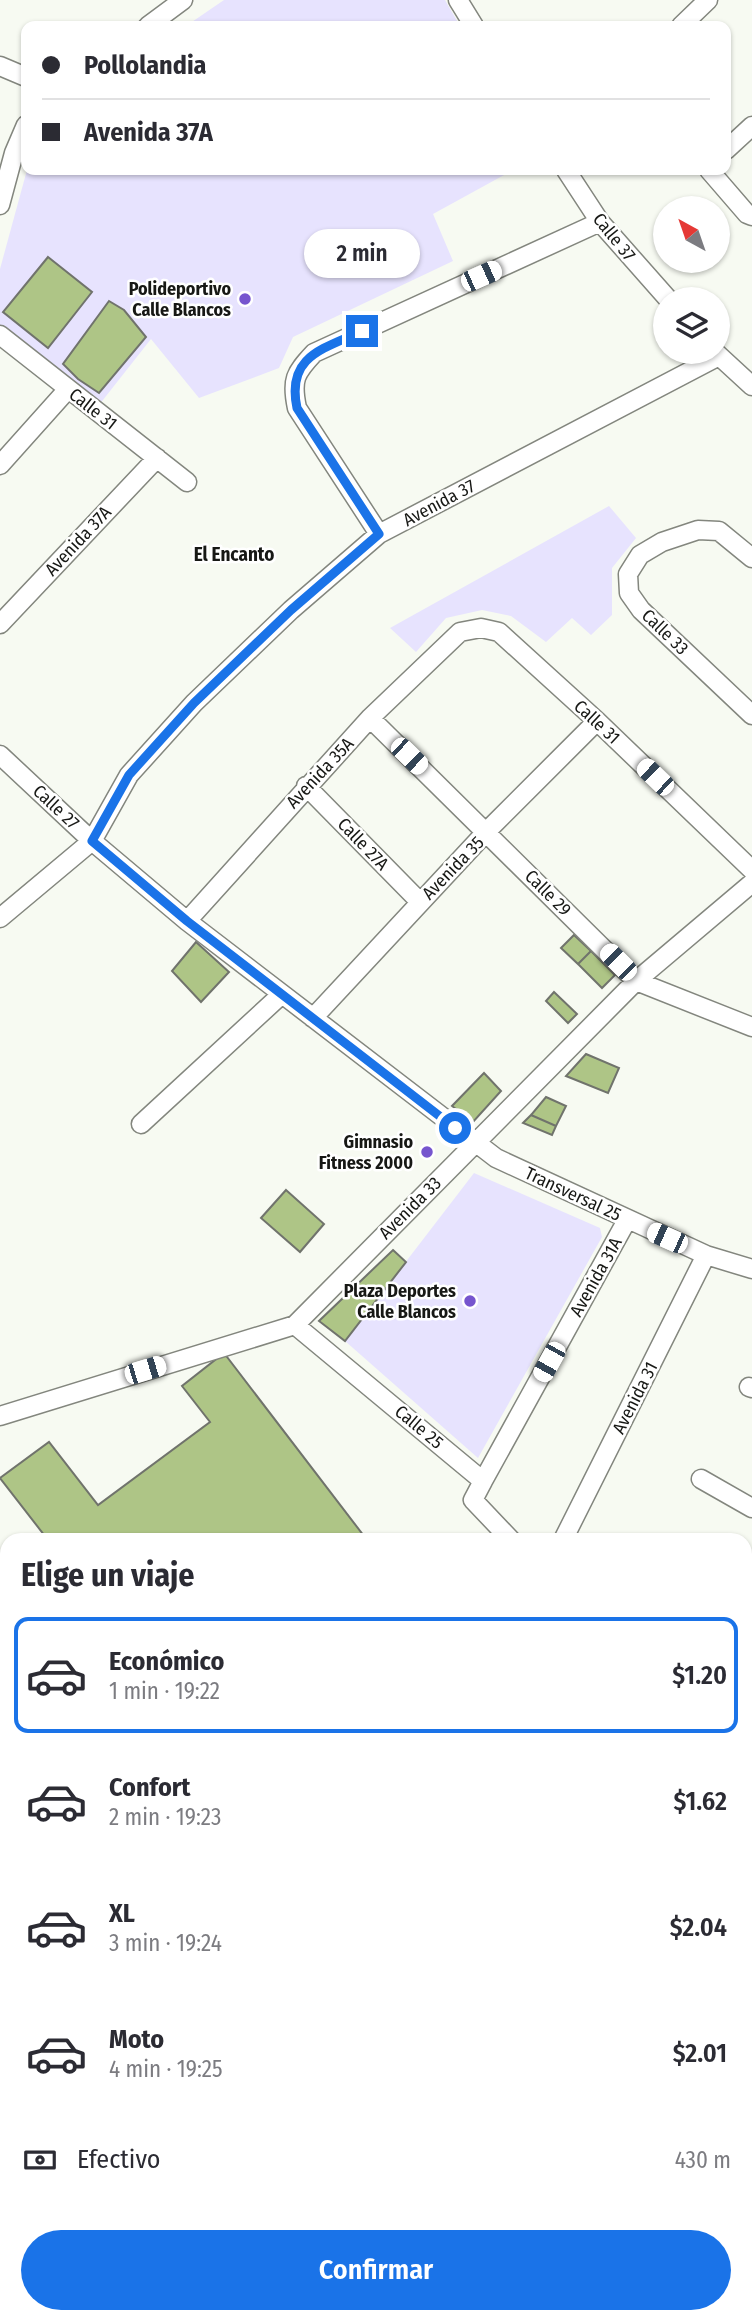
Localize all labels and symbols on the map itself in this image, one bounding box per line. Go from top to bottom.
north arrow [653,196,730,273]
street label: Calle 37 [588,209,640,265]
callout: 2 min [304,230,420,278]
car [458,258,505,294]
place label: Polideportivo Calle Blancos [129,278,231,321]
marker: Polideportivo Calle Blancos [237,291,253,307]
route end [346,315,378,347]
street label: Calle 31 [65,383,121,435]
street label: Avenida 37 [399,475,479,531]
street label: Avenida 37A [40,501,116,580]
district label: El Encanto [194,543,274,566]
street label: Calle 33 [637,605,693,659]
street label: Calle 31 [569,695,625,749]
street label: Avenida 35A [282,733,359,813]
car [387,734,432,778]
car [633,755,678,799]
street label: Calle 27 [28,780,84,834]
street label: Calle 27A [333,813,394,875]
street label: Avenida 35 [418,832,488,904]
street label: Calle 29 [520,865,576,921]
car [596,940,641,984]
route start [439,1112,471,1144]
place label: Gimnasio Fitness 2000 [319,1131,413,1174]
marker: Gimnasio Fitness 2000 [419,1144,435,1160]
street label: Transversal 25 [521,1162,625,1226]
street label: Avenida 33 [374,1172,446,1244]
car [644,1220,691,1256]
street label: Avenida 31A [565,1233,627,1320]
place label: Plaza Deportes Calle Blancos [344,1280,456,1323]
marker: Plaza Deportes Calle Blancos [462,1293,478,1309]
car [530,1339,569,1385]
car [122,1354,169,1386]
street label: Avenida 31 [608,1358,662,1438]
street label: Calle 25 [390,1400,448,1454]

